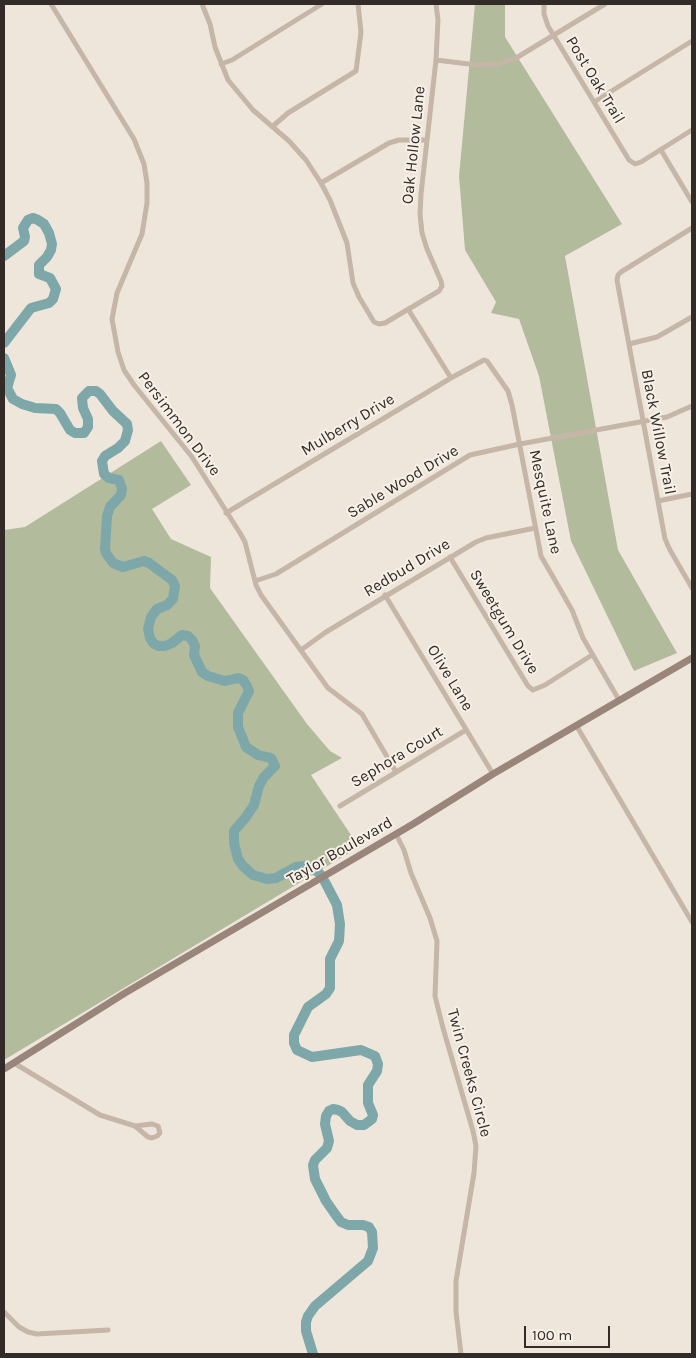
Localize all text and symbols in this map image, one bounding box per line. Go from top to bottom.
street label: Post Oak Trail [561,33,629,127]
street label: Oak Hollow Lane [398,85,430,205]
street label: Persimmon Drive [134,368,224,480]
street label: Black Willow Trail [636,368,680,496]
street label: Mulberry Drive [298,390,398,460]
street label: Sable Wood Drive [344,441,462,523]
street label: Mesquite Lane [525,448,565,556]
street label: Redbud Drive [360,535,454,601]
street label: Sweetgum Drive [465,566,543,678]
street label: Olive Lane [423,641,477,715]
street label: Sephora Court [347,722,447,792]
street label: Taylor Boulevard [284,813,396,889]
street label: Twin Creeks Circle [443,1007,495,1139]
scale bar [526,1316,612,1348]
text: 100 m [532,1326,572,1344]

